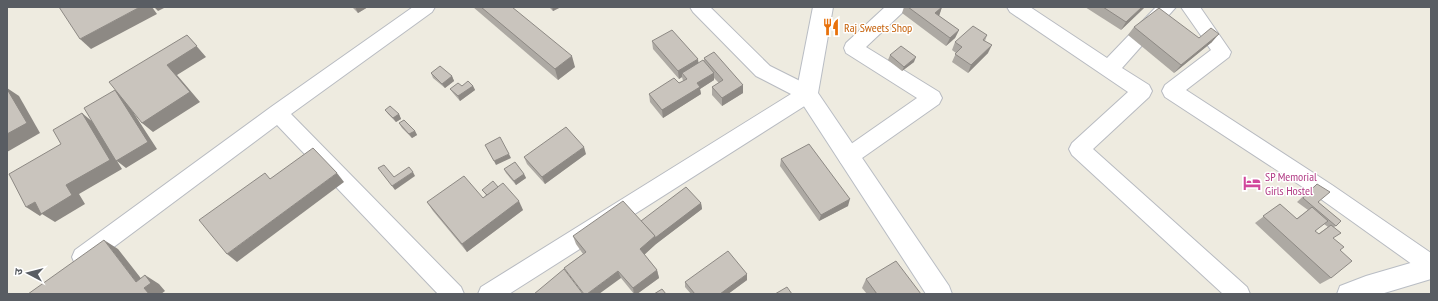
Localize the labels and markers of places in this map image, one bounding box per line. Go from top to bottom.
restaurant icon: Raj Sweets Shop [821,17,841,37]
place label: Raj Sweets Shop [844,20,912,35]
place label: SP Memorial Girls Hostel [1265,169,1317,198]
hotel icon: SP Memorial Girls Hostel [1242,173,1262,193]

